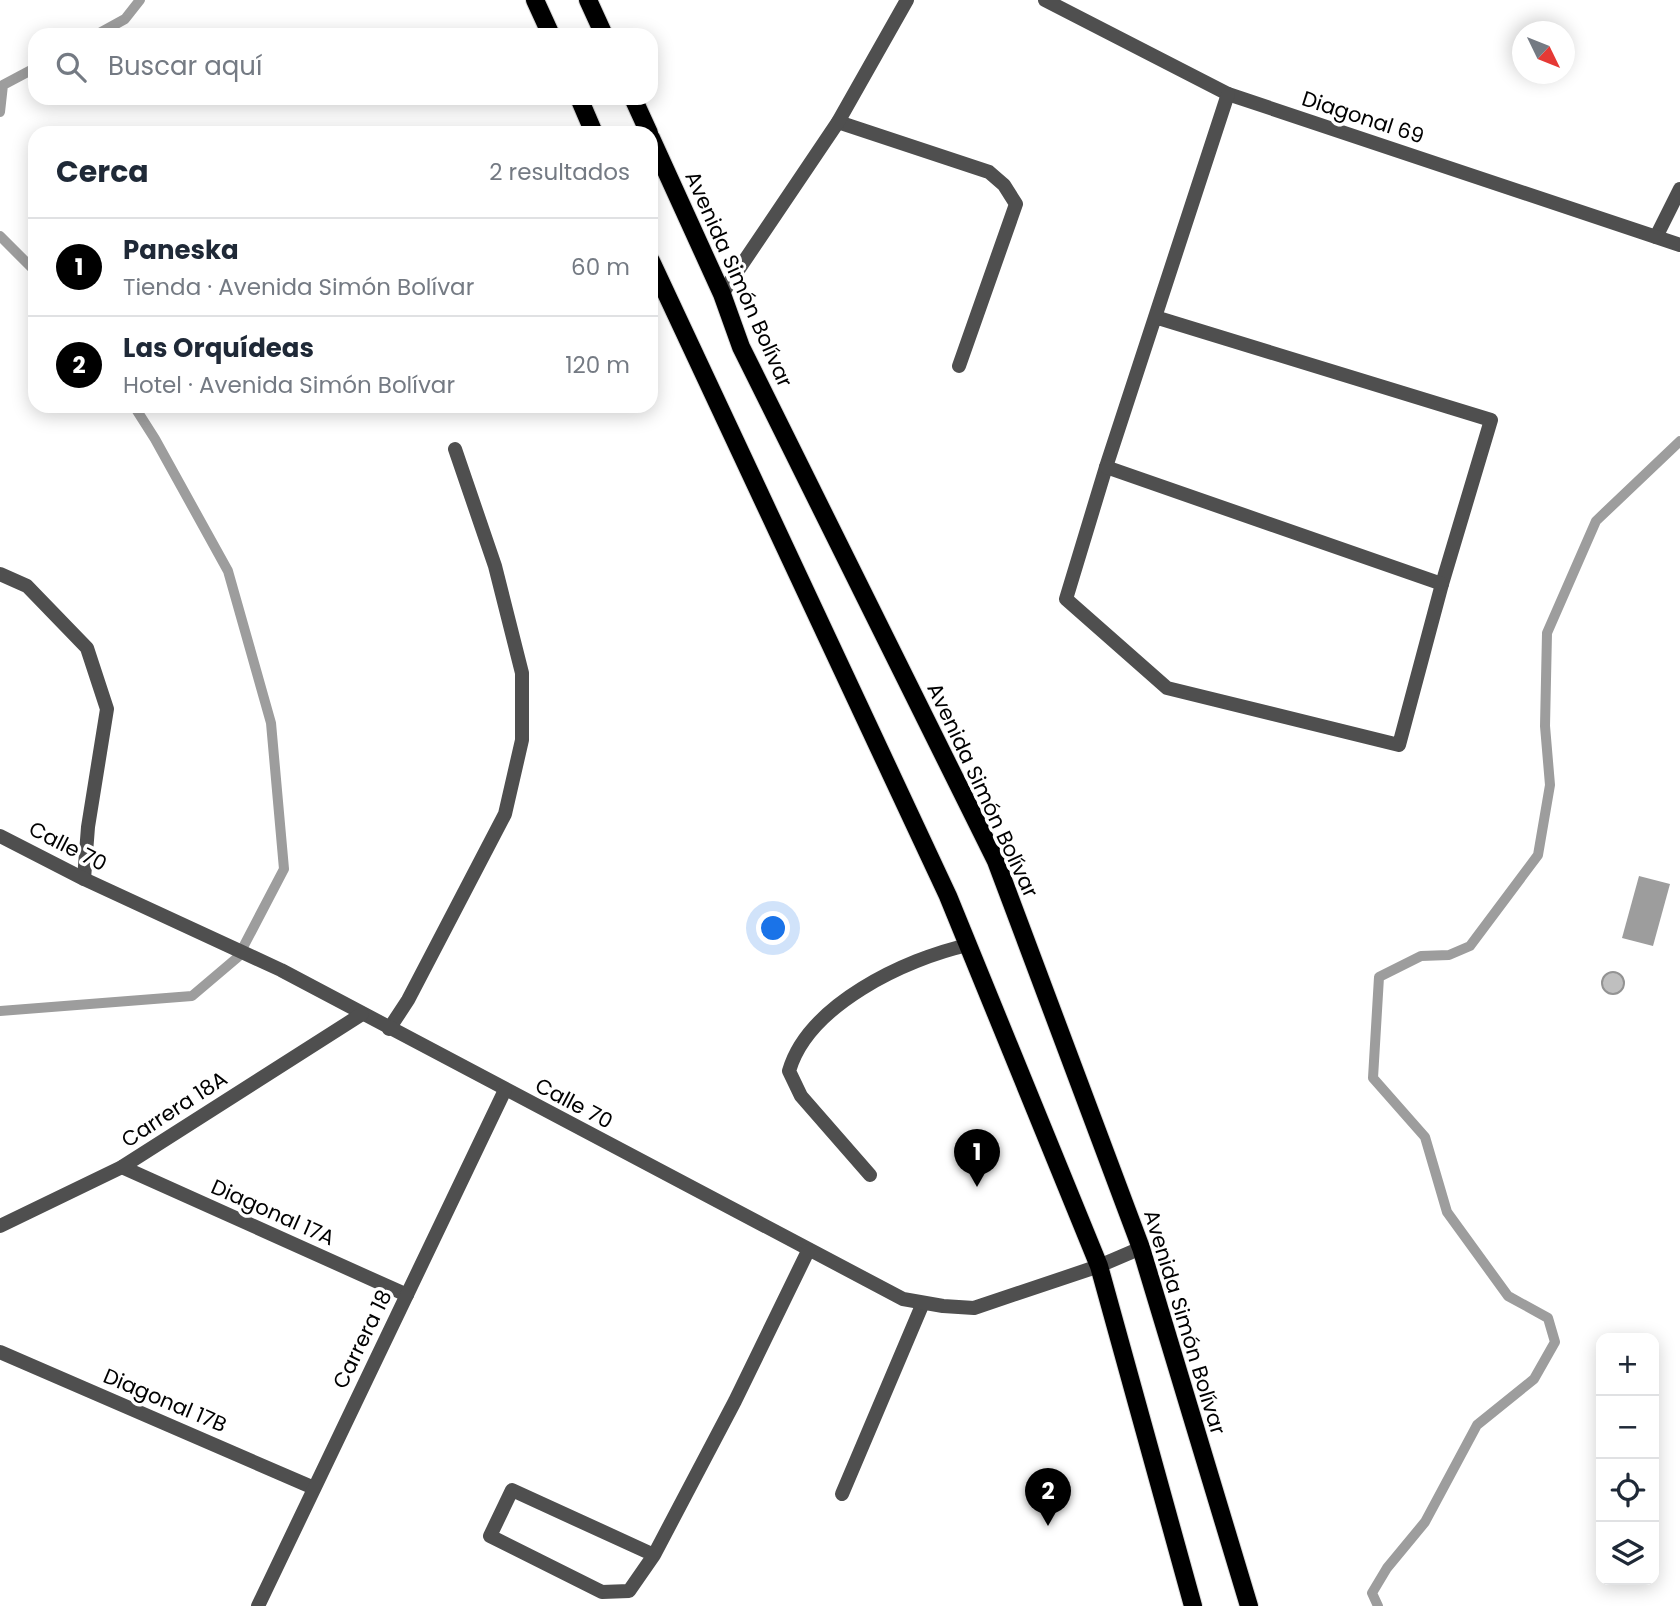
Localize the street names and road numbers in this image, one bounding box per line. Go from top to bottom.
street label: Diagonal 69 [1298,84,1428,150]
street label: Avenida Simón Bolívar [678,166,800,392]
street label: Avenida Simón Bolívar [920,678,1046,902]
street label: Calle 70 [24,814,112,878]
street label: Carrera 18A [115,1064,233,1154]
street label: Calle 70 [530,1070,618,1136]
street label: Diagonal 17A [207,1172,339,1252]
street label: Avenida Simón Bolívar [1137,1206,1233,1438]
street label: Carrera 18 [326,1285,398,1393]
street label: Diagonal 17B [99,1361,231,1439]

